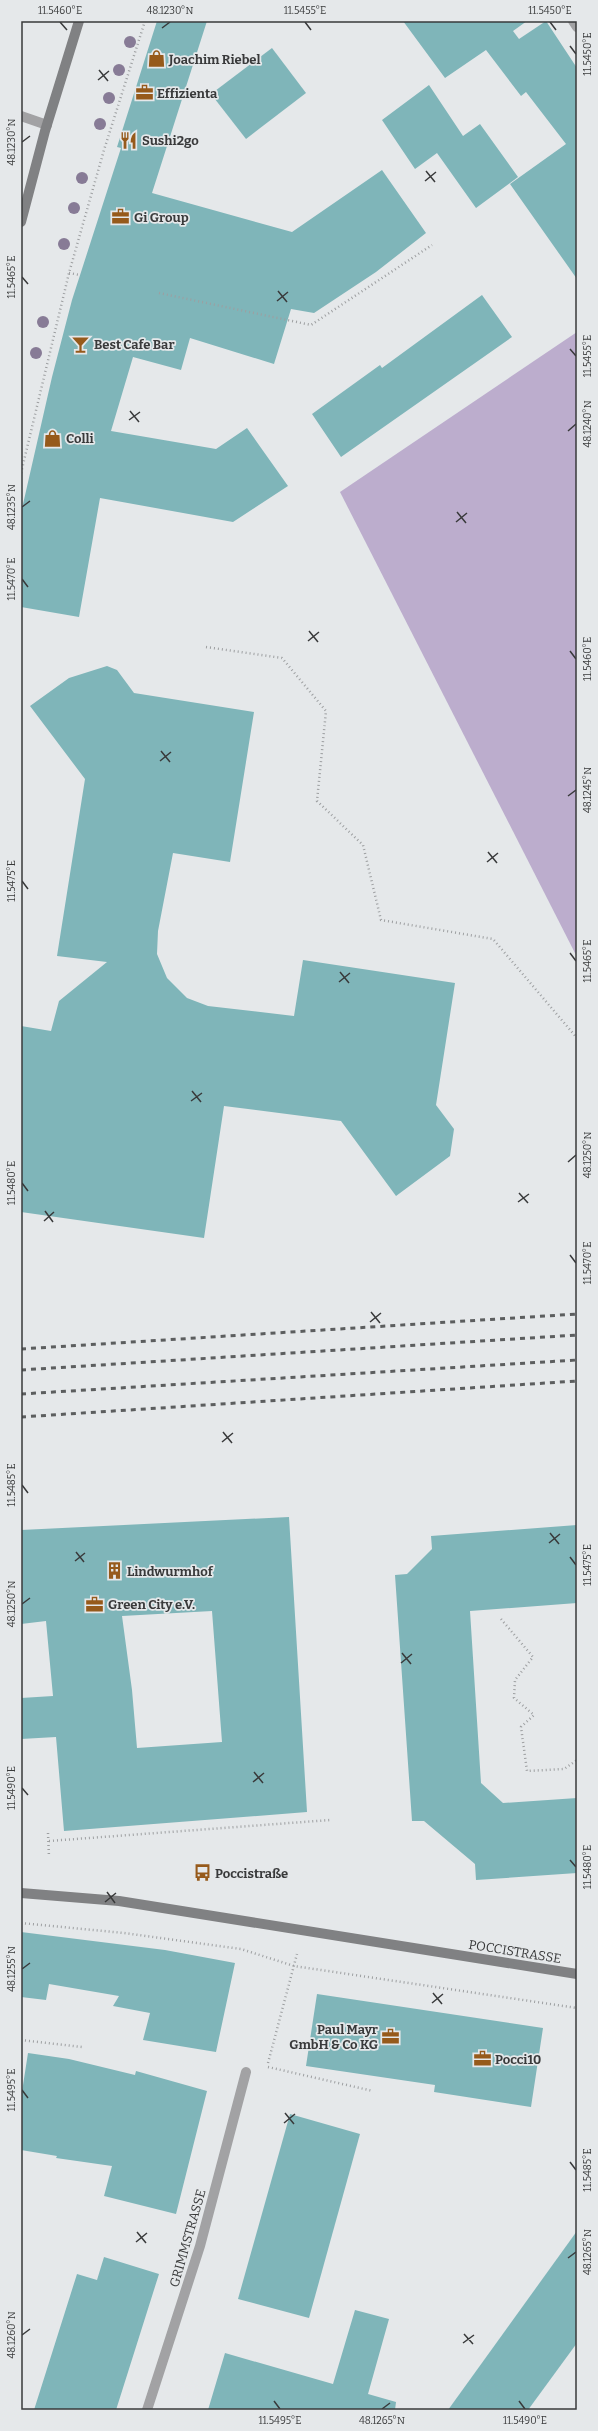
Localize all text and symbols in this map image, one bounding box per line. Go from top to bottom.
text: 11.5460°E [38,5,82,17]
text: 48.1230°N [146,5,194,17]
text: 11.5455°E [284,5,326,17]
text: 11.5450°E [528,5,572,17]
text: 11.5450°E [582,32,594,76]
shop icon: Joachim Riebel [146,49,166,69]
place label: Joachim Riebel [168,52,261,67]
office icon: Effizienta [134,83,154,103]
place label: Effizienta [157,86,218,101]
text: 48.1230°N [6,118,18,166]
restaurant icon: Sushi2go [119,130,139,150]
place label: Sushi2go [142,133,199,148]
office icon: Gi Group [111,207,131,227]
place label: Gi Group [134,210,189,225]
text: 11.5465°E [6,256,18,298]
bar icon: Best Cafe Bar [71,334,91,354]
text: 11.5455°E [582,335,594,377]
place label: Best Cafe Bar [94,337,175,352]
text: 48.1240°N [582,400,594,448]
shop icon: Colli [43,428,63,448]
place label: Colli [66,431,94,446]
text: 48.1235°N [6,484,18,530]
text: 11.5470°E [6,557,18,601]
text: 11.5460°E [582,637,594,681]
text: 48.1245°N [582,767,594,813]
text: 11.5475°E [6,860,18,902]
text: 11.5465°E [582,940,594,982]
text: 48.1250°N [582,1132,594,1178]
text: 11.5480°E [6,1161,18,1205]
text: 11.5470°E [582,1241,594,1285]
text: 11.5485°E [6,1463,18,1507]
text: 11.5475°E [582,1544,594,1586]
building icon: Lindwurmhof [104,1561,124,1581]
place label: Lindwurmhof [127,1564,214,1579]
text: 48.1250°N [6,1581,18,1627]
office icon: Green City e.V. [85,1594,105,1614]
place label: Green City e.V. [108,1597,195,1612]
text: 11.5490°E [6,1766,18,1810]
text: 11.5480°E [582,1845,594,1889]
bus stop icon: Poccistraße [192,1863,212,1883]
place label: Poccistraße [215,1866,288,1881]
street label: POCCISTRASSE [468,1937,562,1966]
text: 48.1255°N [6,1946,18,1992]
place label: Paul Mayr GmbH & Co KG [289,2022,379,2052]
office icon: Paul Mayr GmbH & Co KG [381,2026,401,2046]
office icon: Pocci10 [472,2049,492,2069]
place label: Pocci10 [495,2052,541,2067]
text: 11.5495°E [6,2068,18,2112]
text: 11.5485°E [582,2148,594,2192]
street label: GRIMMSTRASSE [166,2187,209,2289]
text: 48.1265°N [582,2229,594,2275]
text: 48.1260°N [6,2311,18,2359]
text: 11.5495°E [258,2415,302,2427]
text: 48.1265°N [359,2415,405,2427]
text: 11.5490°E [503,2415,547,2427]

